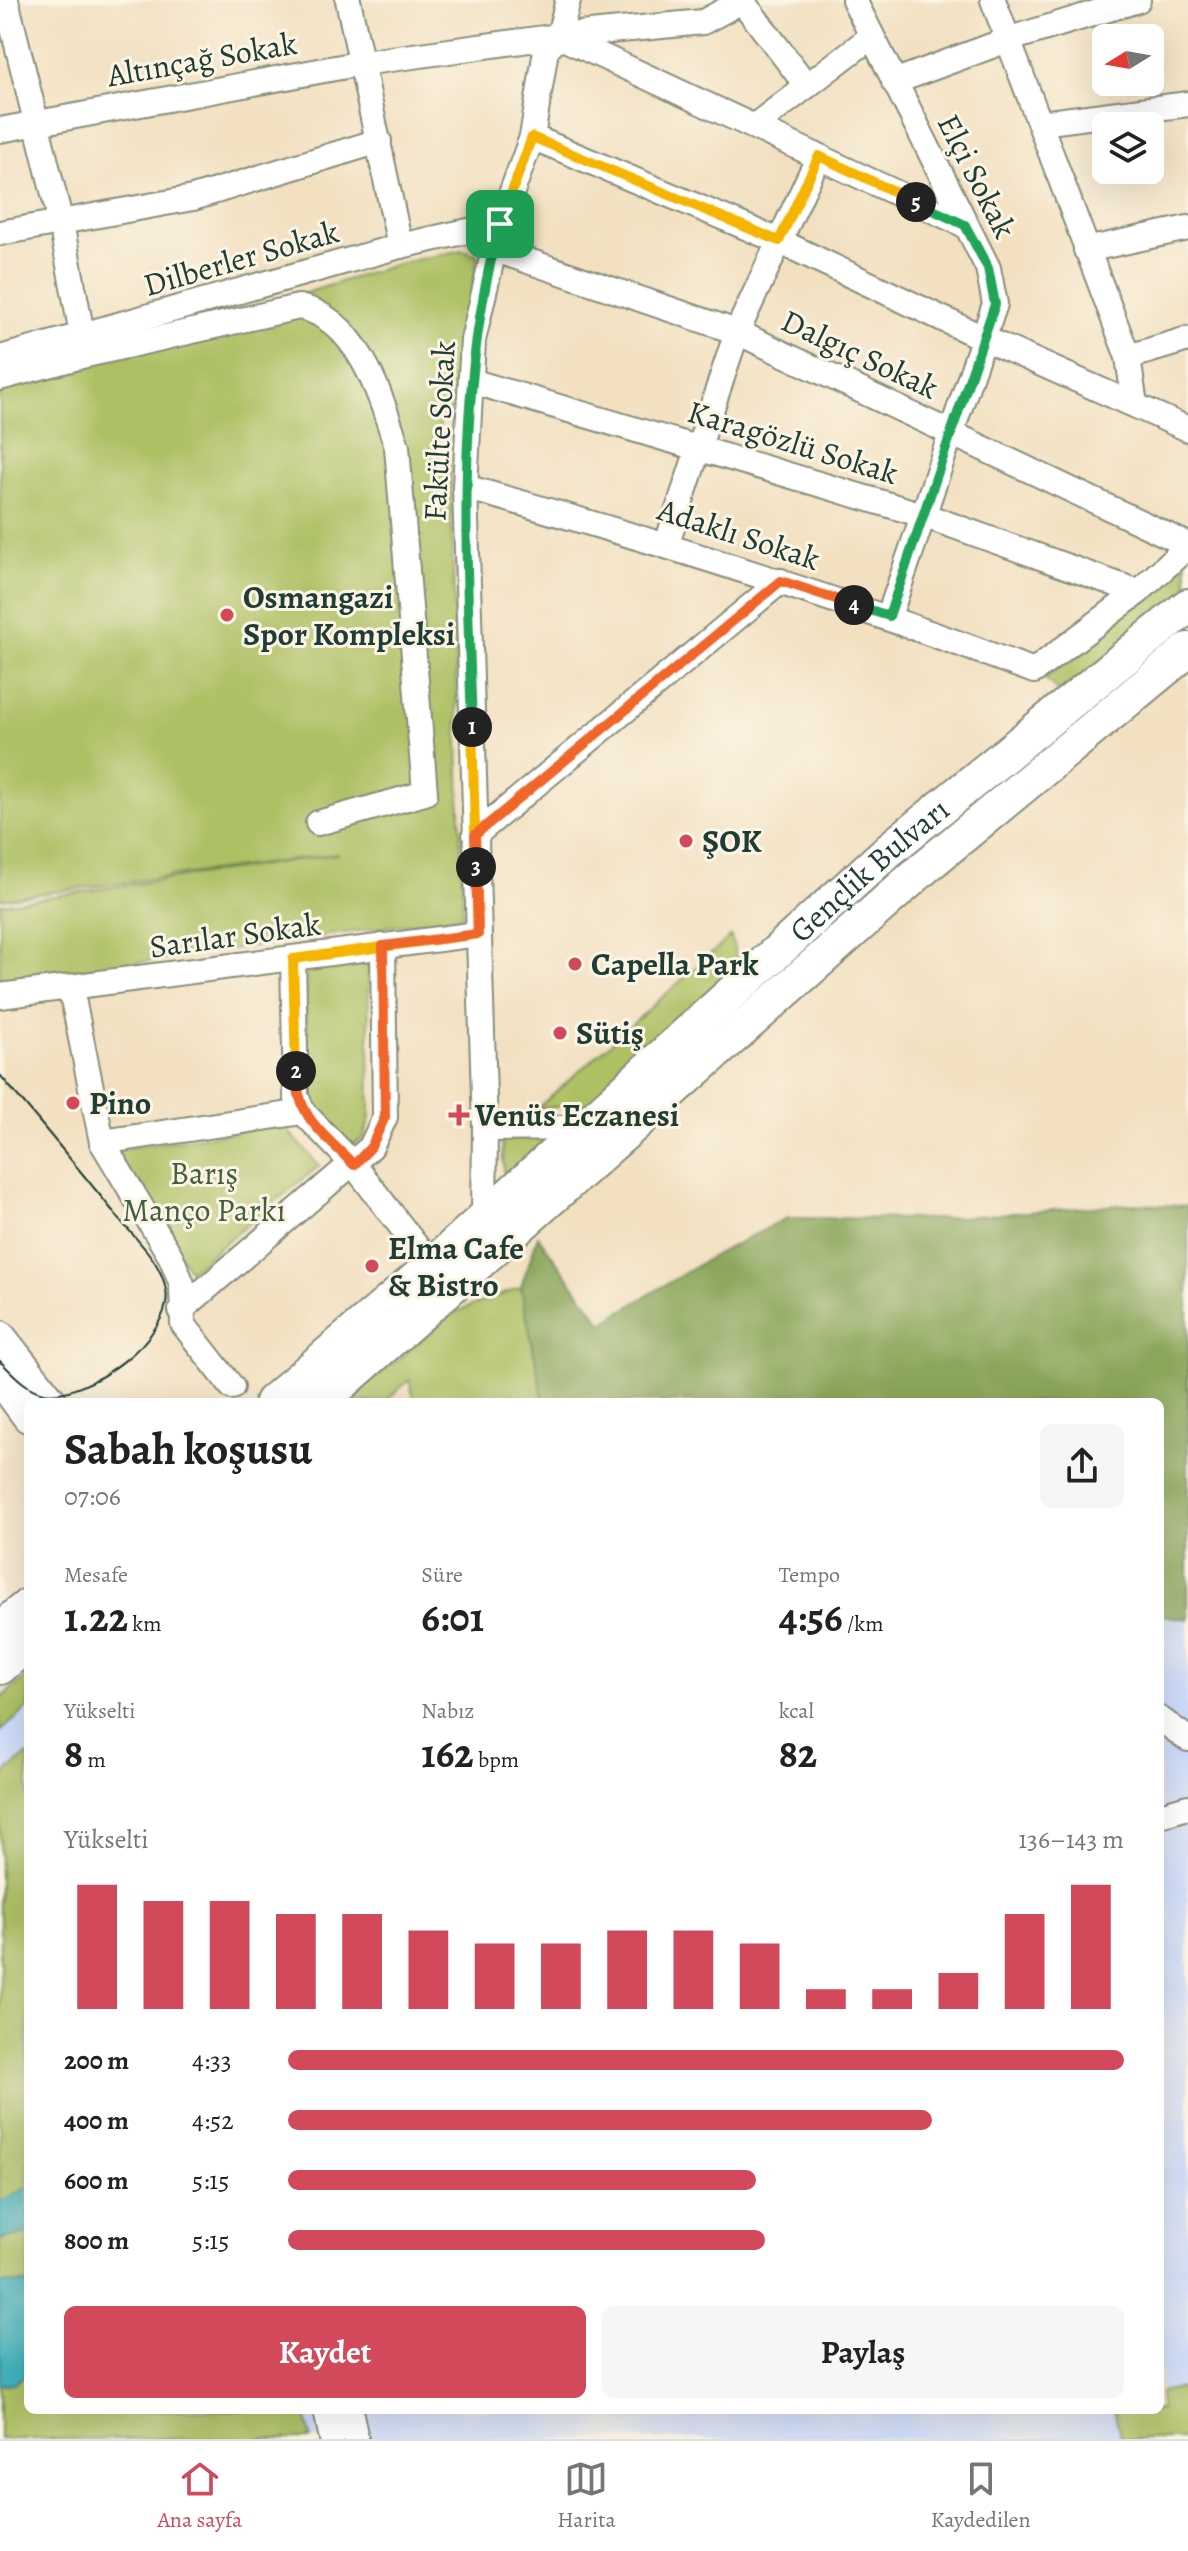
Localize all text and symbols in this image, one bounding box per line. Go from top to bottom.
street label: Altınçağ Sokak [103,21,300,97]
north arrow [1092,24,1164,96]
map controls [1092,24,1164,184]
street label: Elçi Sokak [927,106,1027,246]
button: layers [1092,112,1164,184]
pin: 5 [896,182,936,222]
text: 5 [911,187,921,217]
pin [466,190,534,258]
icon: arrive [478,202,522,246]
street label: Dilberler Sokak [138,209,344,307]
street label: Dalgıç Sokak [774,298,946,410]
street label: Fakülte Sokak [412,340,466,522]
street label: Karagözlü Sokak [682,389,904,495]
street label: Adaklı Sokak [651,487,826,581]
place label: Osmangazi Spor Kompleksi [243,575,455,656]
pin: 4 [834,585,874,625]
text: 4 [849,590,859,620]
marker: Osmangazi Spor Kompleksi [218,606,236,624]
pin: 1 [452,707,492,747]
text: 1 [468,712,476,742]
street label: Gençlik Bulvarı [780,787,958,952]
place label: ŞOK [702,819,762,863]
marker: ŞOK [677,832,695,850]
pin: 3 [456,847,496,887]
text: 3 [471,852,481,882]
street label: Sarılar Sokak [147,901,323,969]
place label: Capella Park [591,942,759,986]
marker: Capella Park [566,955,584,973]
place label: Sütiş [576,1011,644,1055]
marker: Sütiş [551,1024,569,1042]
pin: 2 [276,1051,316,1091]
text: 2 [291,1056,301,1086]
place label: Pino [89,1081,151,1125]
place label: Venüs Eczanesi [474,1093,679,1137]
marker: Pino [64,1094,82,1112]
marker: Venüs Eczanesi [450,1106,468,1124]
park label: Barış Manço Parkı [122,1151,286,1232]
place label: Elma Cafe & Bistro [388,1226,524,1307]
marker: Elma Cafe & Bistro [363,1257,381,1275]
text: Sabah koşusu [64,1419,312,1479]
button: share [1040,1424,1124,1508]
text: 07:06 [64,1479,121,1514]
text: Mesafe [64,1560,128,1590]
text: Süre [421,1560,463,1590]
text: Tempo [779,1560,840,1590]
text: 1.22 [64,1590,128,1645]
text: 6:01 [421,1590,484,1645]
text: 4:56 [779,1590,843,1645]
text: km [128,1609,162,1639]
text: /km [843,1609,884,1639]
text: Yükselti [64,1696,136,1726]
text: Nabız [421,1696,474,1726]
text: kcal [779,1696,814,1726]
text: 8 [64,1726,83,1781]
text: 162 [421,1726,474,1781]
text: 82 [779,1726,817,1781]
text: m [83,1745,106,1775]
text: bpm [474,1745,519,1775]
text: Yükselti [64,1822,149,1857]
text: 136–143 m [1018,1822,1124,1857]
text: 200 m [64,2043,129,2078]
text: 4:33 [192,2043,232,2078]
text: 400 m [64,2103,129,2138]
text: 4:52 [192,2103,234,2138]
text: 600 m [64,2163,129,2198]
text: 5:15 [192,2163,229,2198]
text: 800 m [64,2223,129,2258]
text: 5:15 [192,2223,229,2258]
button: Kaydet [64,2306,586,2398]
button: Paylaş [602,2306,1124,2398]
tab: Ana sayfa [157,2457,242,2535]
tab: Harita [557,2457,616,2535]
tab: Kaydedilen [931,2457,1031,2535]

